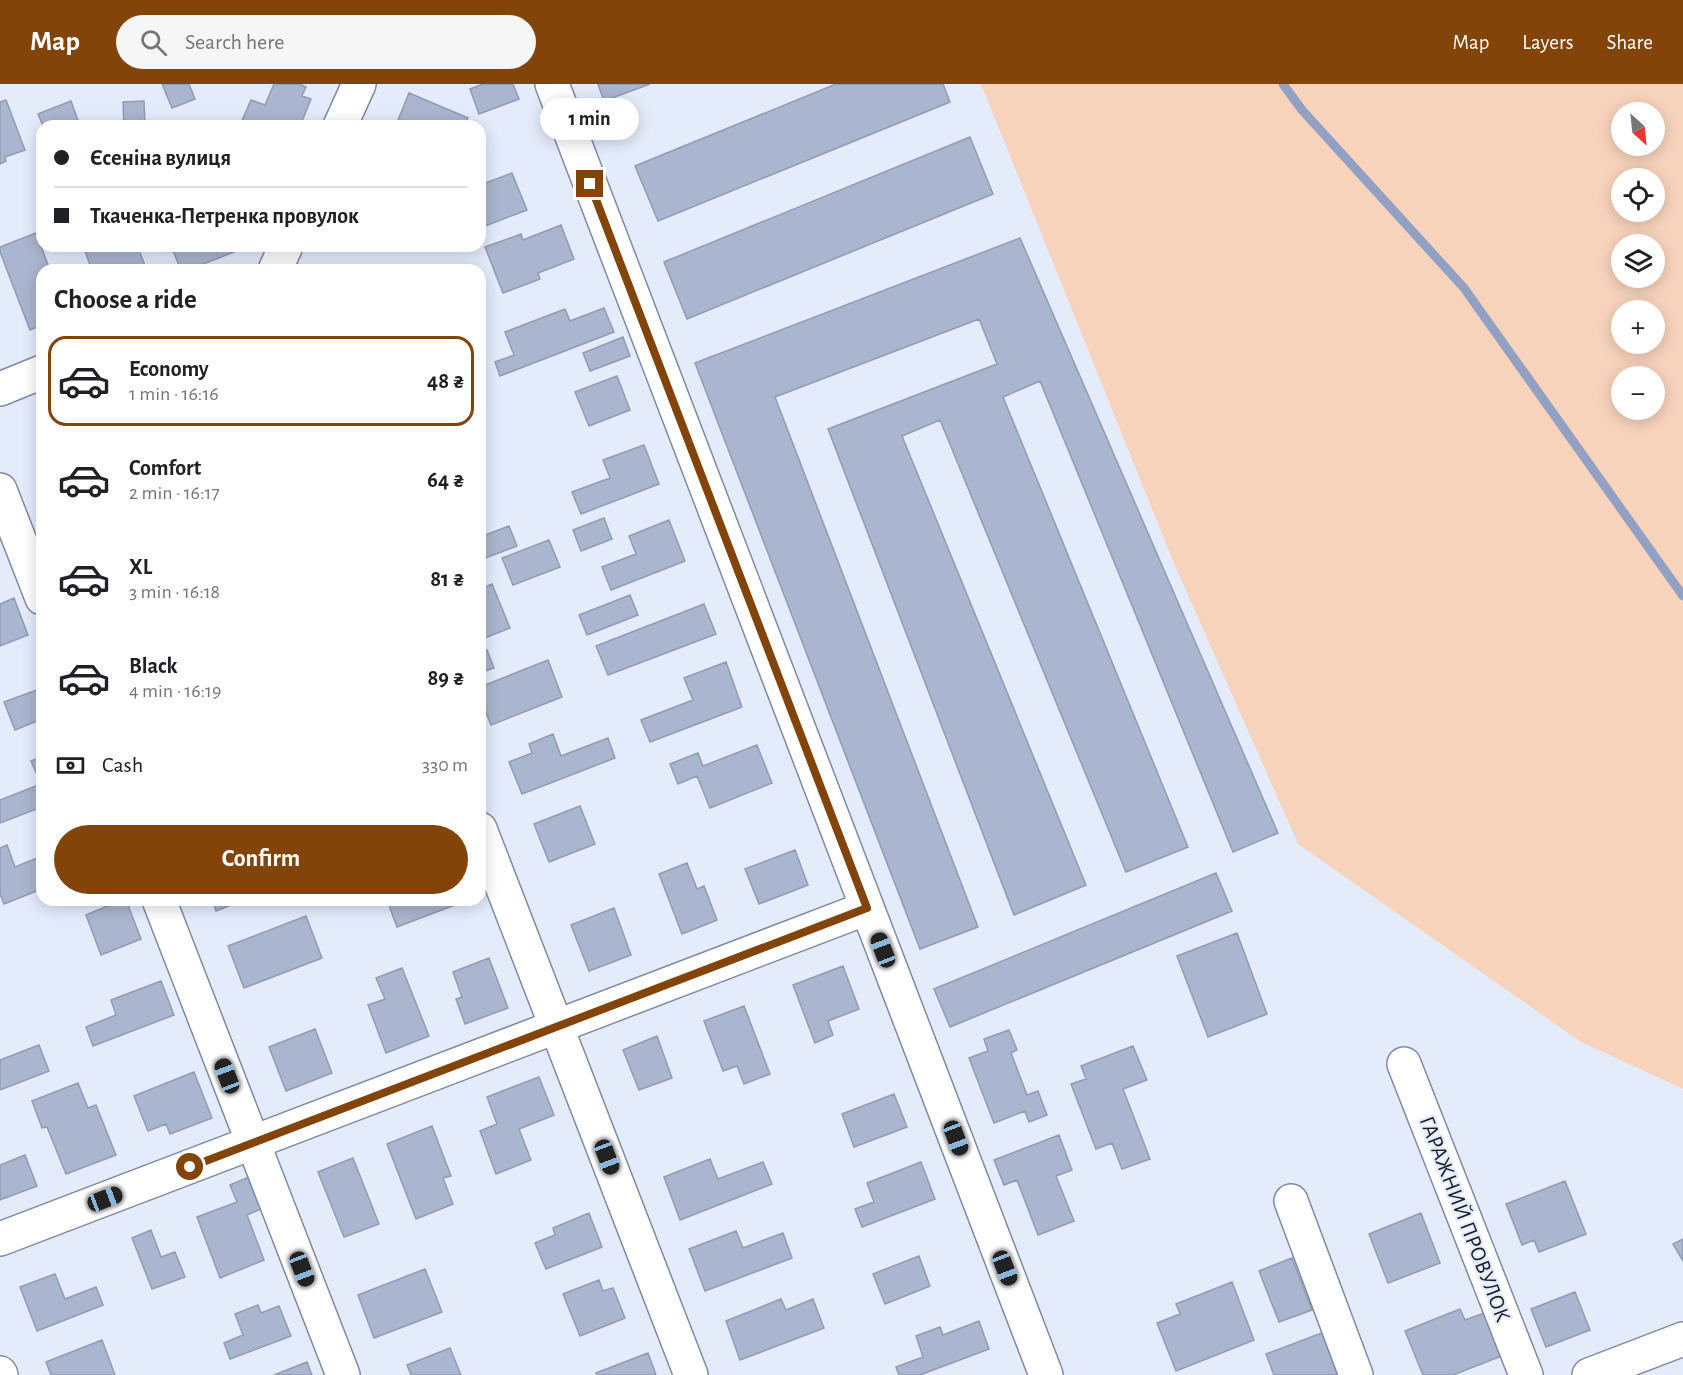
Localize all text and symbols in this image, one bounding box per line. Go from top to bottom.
search box [116,15,536,69]
icon: search [137,26,170,59]
text: Map [30,28,80,56]
text: Search here [185,31,284,53]
text: Map [1453,32,1489,53]
text: Layers [1522,32,1573,53]
text: Share [1606,32,1653,53]
callout: 1 min [540,97,640,139]
north arrow [1611,102,1665,156]
map controls [1611,102,1665,420]
text: 1 min [568,109,611,129]
text: Єсеніна вулиця [90,147,231,169]
button: locate [1611,168,1665,222]
route end [576,170,603,197]
text: Ткаченка-Петренка провулок [90,205,359,227]
button: layers [1611,234,1665,288]
text: Choose a ride [54,286,197,313]
button: + [1611,300,1665,354]
icon: car [57,354,111,408]
text: Economy [129,358,209,380]
button: − [1611,366,1665,420]
text: 48 ₴ [427,370,465,392]
text: 1 min · 16:16 [129,384,219,404]
icon: car [57,453,111,507]
text: Comfort [129,457,201,479]
text: 64 ₴ [427,469,465,491]
text: 2 min · 16:17 [129,483,220,503]
icon: car [57,552,111,606]
text: XL [129,556,152,578]
text: 81 ₴ [430,568,465,590]
text: 3 min · 16:18 [129,582,220,602]
icon: car [57,651,111,705]
text: Black [129,655,177,677]
text: 89 ₴ [428,667,465,689]
text: 4 min · 16:19 [129,681,221,701]
icon: cash [54,749,87,782]
text: Cash [102,754,143,776]
text: 330 m [422,755,468,775]
button: Confirm [54,825,468,894]
car [868,930,898,970]
car [212,1056,242,1096]
street label: ГАРАЖНИЙ ПРОВУЛОК [1416,1113,1514,1325]
car [941,1118,971,1158]
car [592,1137,622,1177]
route start [176,1153,203,1180]
car [85,1184,125,1214]
car [990,1248,1020,1288]
car [287,1249,317,1289]

